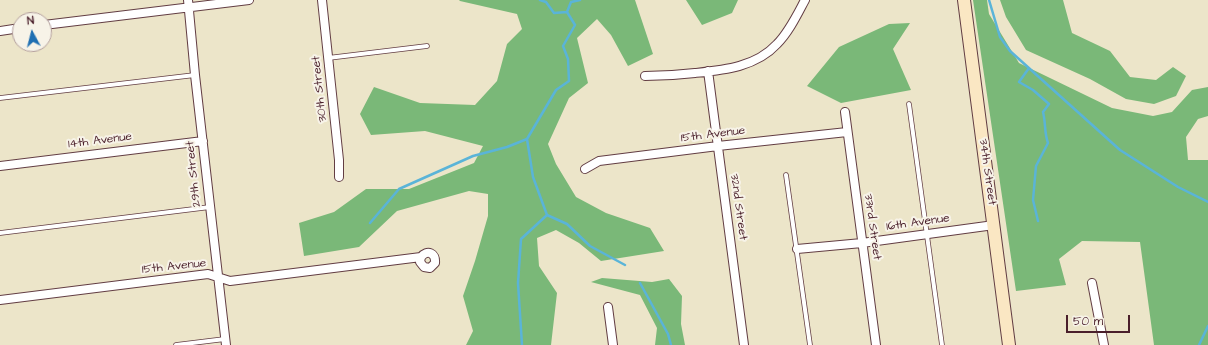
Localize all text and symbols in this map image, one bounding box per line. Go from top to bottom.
north arrow [12,12,52,52]
text: N [26,13,35,28]
street label: 30th Street [309,55,331,123]
street label: 15th Avenue [680,124,746,146]
street label: 14th Avenue [67,130,133,152]
street label: 34th Street [975,138,999,206]
street label: 29th Street [183,140,205,208]
street label: 32nd Street [726,173,750,241]
street label: 33rd Street [860,193,884,261]
street label: 16th Avenue [885,211,951,235]
street label: 15th Avenue [141,256,207,278]
scale bar [1068,307,1132,333]
text: 50 m [1073,313,1103,330]

